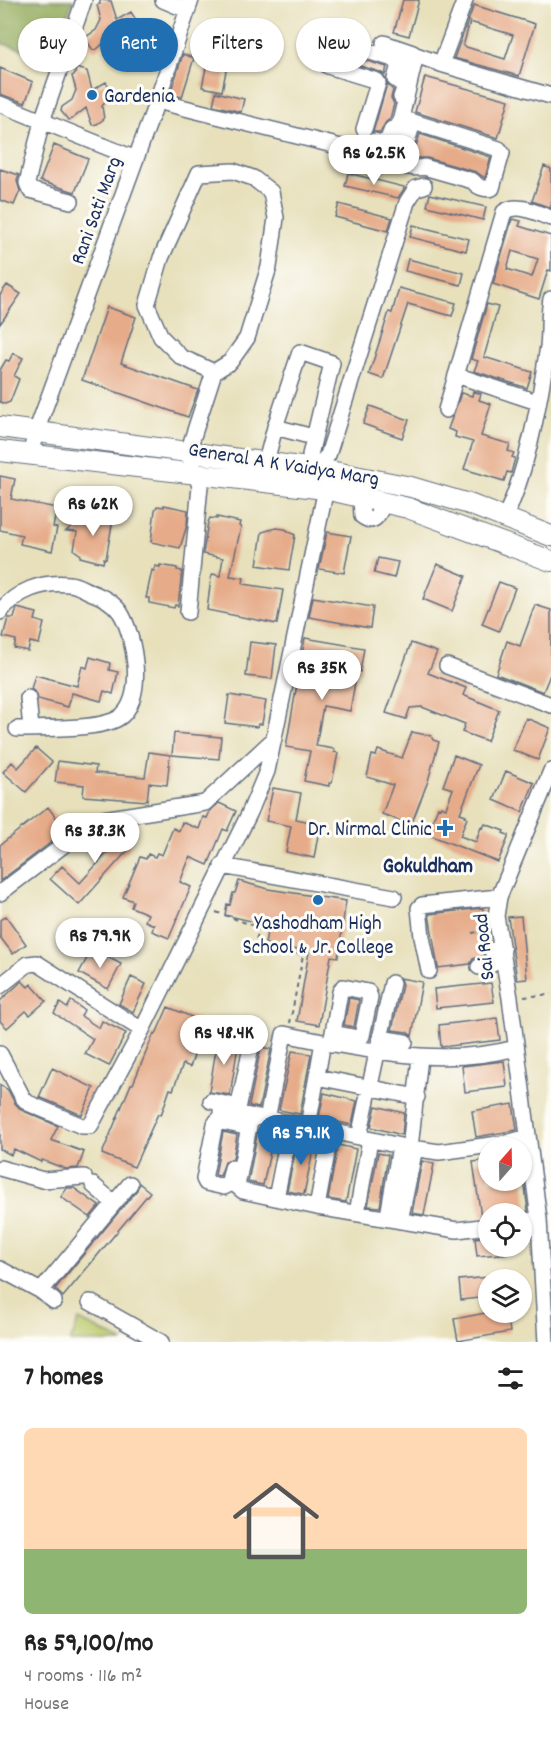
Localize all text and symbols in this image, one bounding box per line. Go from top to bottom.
chip: Buy [18,18,88,72]
chip: Rent [100,18,178,72]
chip: Filters [190,18,284,72]
chip: New [296,18,371,72]
place label: Gardenia [104,83,176,113]
marker: Gardenia [85,88,99,102]
pin: Rs 62.5K [312,135,436,186]
text: Rs 62.5K [342,140,406,168]
street label: Rani Sati Marg [64,153,131,269]
street label: General A K Vaidya Marg [186,436,381,496]
pin: Rs 62K [44,486,142,537]
text: Rs 62K [68,491,118,519]
pin: Rs 35K [273,650,371,701]
text: Rs 35K [297,655,347,683]
pin: Rs 38.3K [33,813,157,864]
place label: Dr. Nirmal Clinic [308,816,432,846]
text: Rs 38.3K [64,818,126,846]
marker: Dr. Nirmal Clinic [436,819,454,837]
district label: Gokuldham [383,852,473,883]
marker: Yashodham High School & Jr. College [311,893,325,907]
place label: Yashodham High School & Jr. College [243,910,394,964]
street label: Sai Road [468,912,504,982]
pin: Rs 79.9K [38,918,162,969]
text: Rs 79.9K [69,923,131,951]
pin: Rs 48.4K [162,1015,286,1066]
text: Rs 48.4K [194,1020,254,1048]
pin: Rs 59.1K [239,1115,363,1166]
text: Rs 59.1K [272,1120,330,1148]
north arrow [478,1137,532,1191]
map controls [478,1137,532,1323]
button: locate [478,1203,532,1257]
button: layers [478,1269,532,1323]
text: 7 homes [24,1360,104,1397]
icon: filters [494,1362,527,1395]
icon: home [222,1467,330,1575]
text: Rs 59,100/mo [24,1626,153,1663]
text: 4 rooms · 116 m² [24,1663,142,1691]
text: House [24,1691,69,1719]

